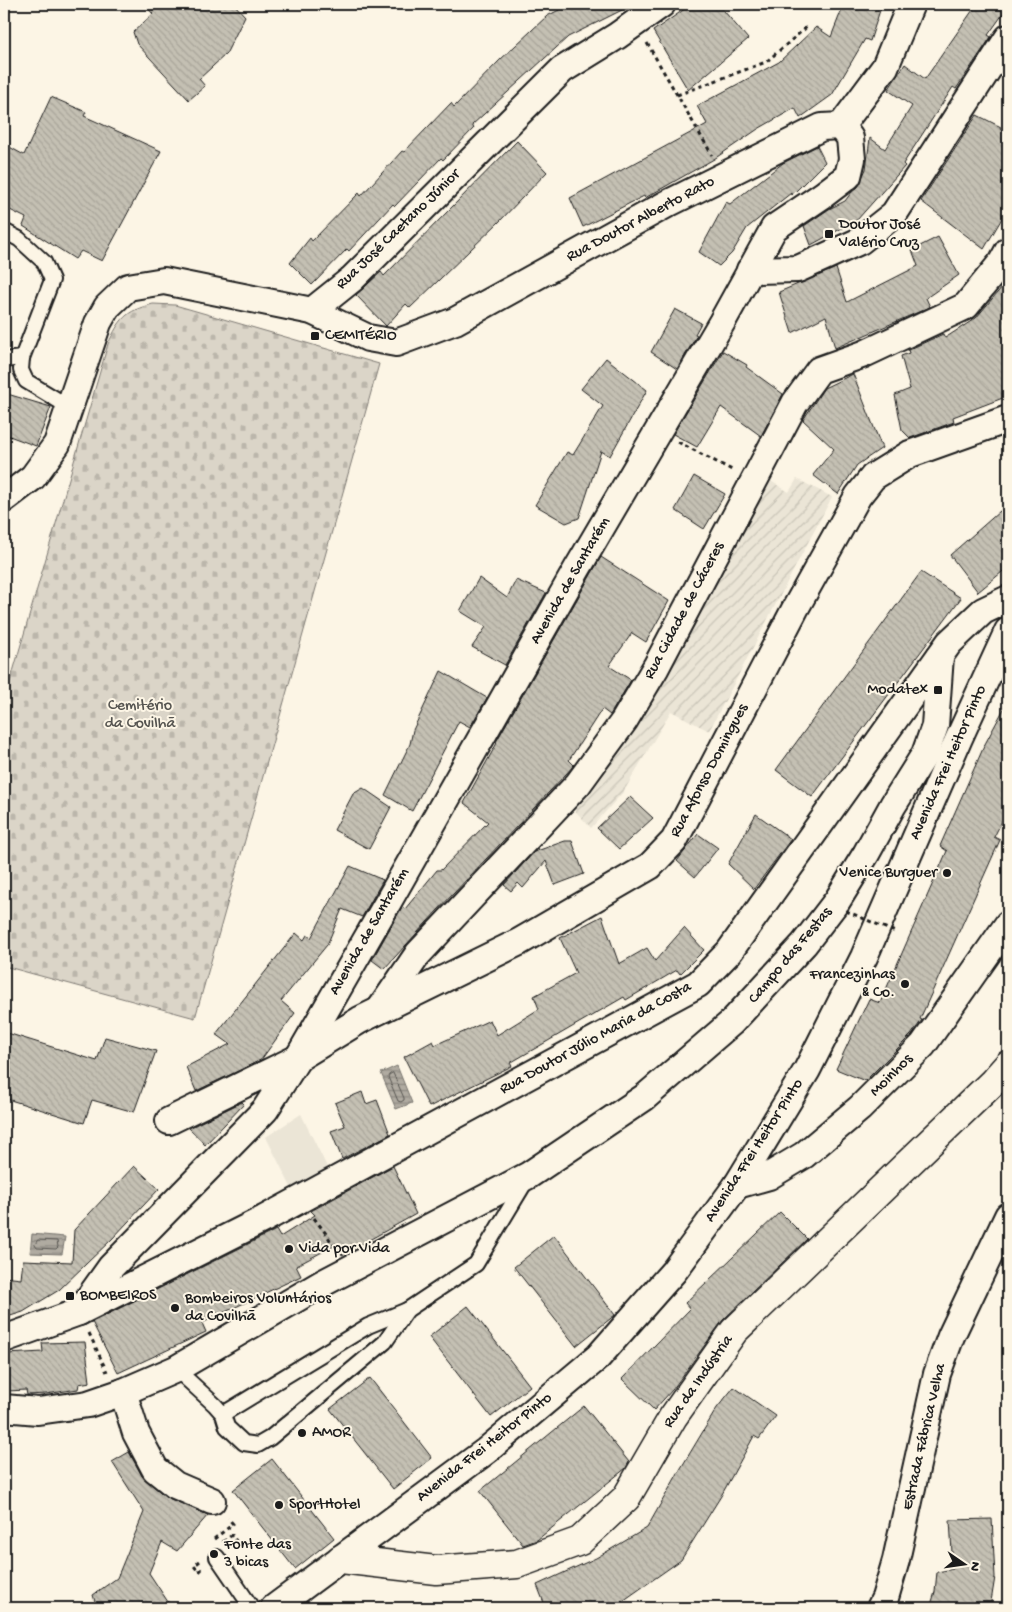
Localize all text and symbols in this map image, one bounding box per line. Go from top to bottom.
street label: Rua José Caetano Júnior [333,165,466,294]
street label: Rua Doutor Alberto Rato [564,173,718,267]
place label: Doutor José Valério Cruz [838,216,921,253]
marker: Doutor José Valério Cruz [823,228,835,240]
place label: CEMITÉRIO [325,327,397,346]
marker: CEMITÉRIO [309,330,321,342]
street label: Avenida de Santarém [527,513,616,648]
street label: Rua Cidade de Cáceres [641,538,730,683]
place label: Modatex [867,681,929,700]
street label: Avenida Frei Heitor Pinto [906,683,992,843]
marker: Modatex [932,684,944,696]
park label: Cemitério da Covilhã [105,697,176,734]
street label: Rua Afonso Domingues [667,700,754,841]
street label: Avenida de Santarém [326,864,415,999]
place label: Venice Burguer [838,864,938,883]
marker: Venice Burguer [941,867,953,879]
street label: Campo das Festas [745,903,838,1008]
place label: Francezinhas & Co. [808,966,896,1003]
street label: Rua Doutor Júlio Maria da Costa [497,978,696,1100]
marker: Francezinhas & Co. [899,978,911,990]
street label: Moinhos [866,1050,918,1102]
street label: Avenida Frei Heitor Pinto [702,1076,808,1226]
place label: Vida por Vida [298,1240,391,1259]
marker: Vida por Vida [283,1243,295,1255]
place label: BOMBEIROS [79,1287,157,1306]
marker: BOMBEIROS [64,1290,76,1302]
place label: Bombeiros Voluntários da Covilhã [184,1290,332,1327]
marker: Bombeiros Voluntários da Covilhã [169,1302,181,1314]
street label: Rua da Indústria [660,1331,739,1432]
street label: Estrada Fábrica Velha [899,1361,951,1512]
street label: Avenida Frei Heitor Pinto [413,1389,557,1507]
place label: AMOR [312,1424,351,1443]
marker: AMOR [296,1427,308,1439]
place label: SportHotel [289,1496,361,1515]
marker: SportHotel [273,1499,285,1511]
place label: Fonte das 3 bicas [223,1536,292,1573]
north arrow [940,1540,990,1590]
marker: Fonte das 3 bicas [208,1548,220,1560]
text: N [965,1560,984,1573]

